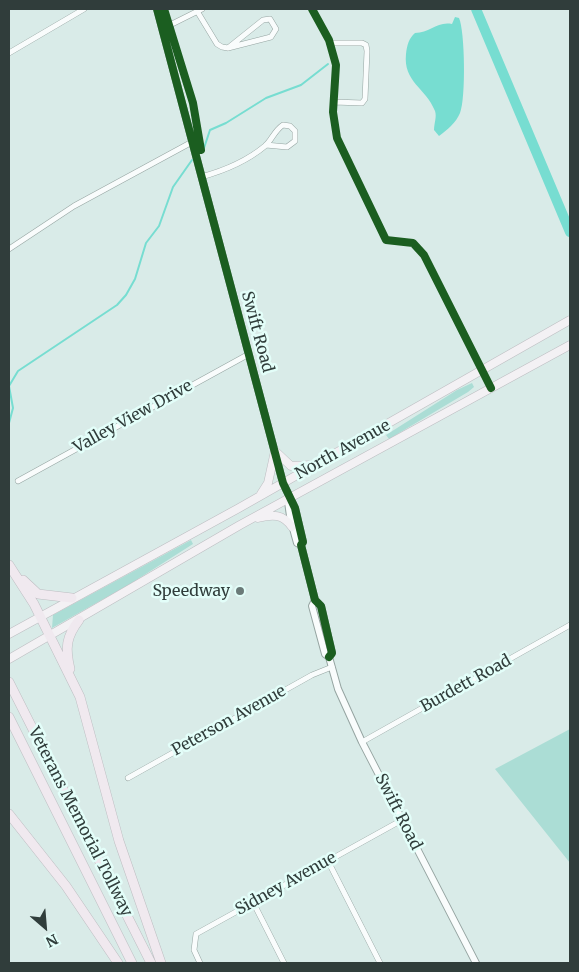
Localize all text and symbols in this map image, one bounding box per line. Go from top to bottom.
street label: Swift Road [237,289,277,375]
street label: Valley View Drive [70,376,196,458]
street label: North Avenue [292,416,394,484]
place label: Speedway [152,581,230,601]
marker: Speedway [234,585,246,597]
street label: Burdett Road [417,651,515,717]
street label: Peterson Avenue [169,682,289,760]
street label: Veterans Memorial Tollway [24,724,136,920]
street label: Swift Road [371,771,425,853]
street label: Sidney Avenue [232,848,340,920]
north arrow [20,902,70,952]
text: N [43,930,61,951]

